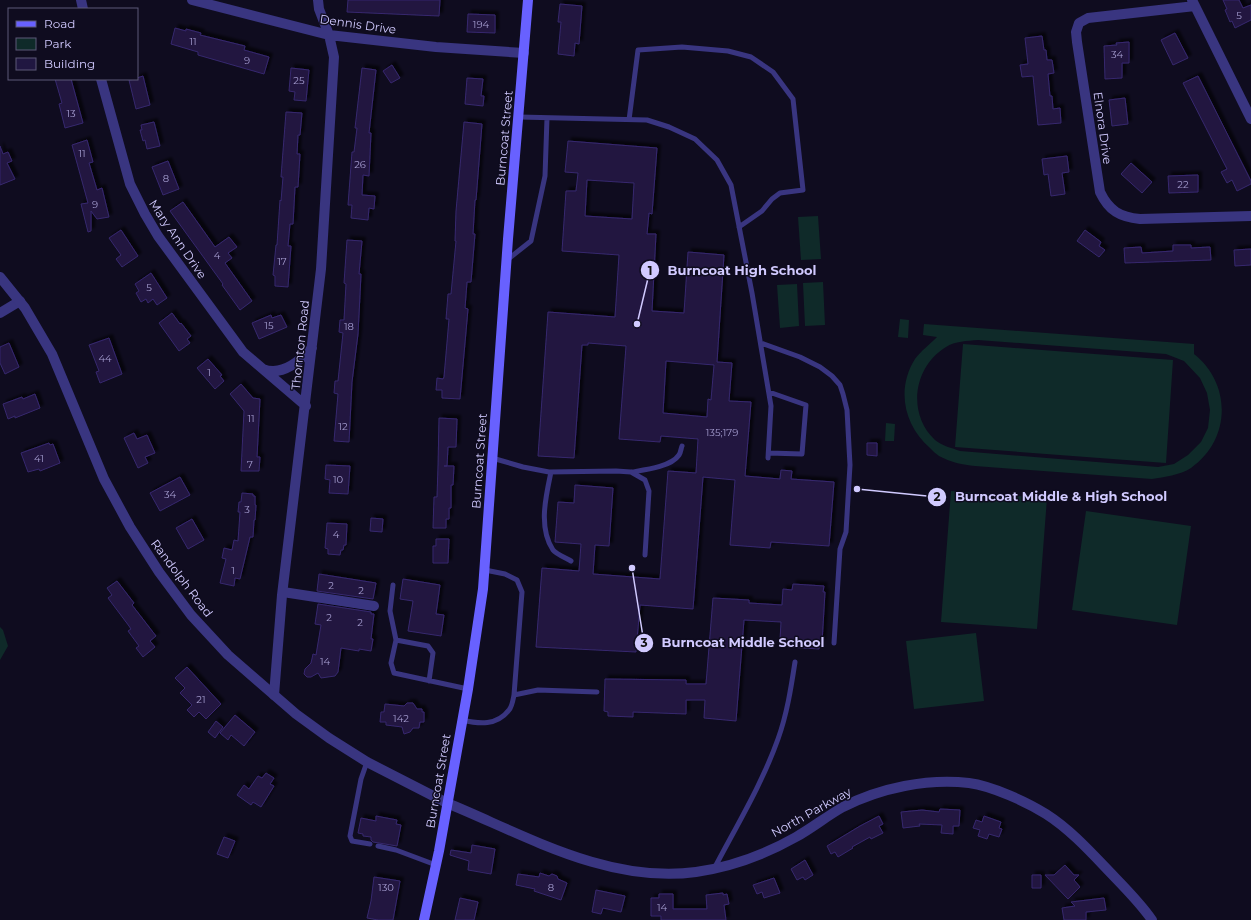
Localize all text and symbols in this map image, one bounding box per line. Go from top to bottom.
legend [8,8,138,80]
house number: 5 [1236,9,1242,22]
street label: Dennis Drive [319,11,397,37]
text: Road [44,16,75,31]
house number: 194 [473,18,490,31]
house number: 11 [189,35,197,48]
text: Park [44,36,72,51]
house number: 34 [1111,48,1124,61]
house number: 9 [244,54,250,67]
text: Building [44,56,95,71]
house number: 25 [293,74,305,87]
street label: Burncoat Street [492,90,516,186]
street label: Elnora Drive [1091,91,1115,165]
house number: 13 [66,107,76,120]
house number: 11 [78,147,86,160]
house number: 26 [354,158,366,171]
house number: 8 [163,172,169,185]
house number: 22 [1177,178,1189,191]
street label: Mary Ann Drive [146,197,210,281]
house number: 9 [92,198,98,211]
house number: 4 [214,249,221,262]
house number: 17 [277,255,287,268]
callout: Burncoat High School [640,258,825,283]
text: Burncoat High School [668,262,816,278]
text: 1 [648,263,652,278]
house number: 5 [146,281,152,294]
street label: Thornton Road [288,299,312,391]
house number: 15 [264,319,274,332]
house number: 18 [344,320,354,333]
house number: 44 [98,352,112,365]
house number: 1 [207,366,211,379]
house number: 11 [247,412,255,425]
street label: Burncoat Street [468,413,490,509]
house number: 12 [338,420,348,433]
house number: 135;179 [706,426,738,439]
house number: 41 [34,452,44,465]
house number: 7 [247,458,253,471]
house number: 10 [333,473,343,486]
callout: Burncoat Middle & High School [927,484,1175,509]
house number: 34 [164,488,177,501]
text: Burncoat Middle & High School [955,488,1167,504]
text: 2 [933,489,941,504]
house number: 3 [244,503,250,516]
house number: 4 [333,528,340,541]
street label: Randolph Road [148,536,216,620]
house number: 1 [231,564,235,577]
house number: 2 [328,579,334,592]
house number: 2 [358,584,364,597]
house number: 2 [326,611,332,624]
house number: 2 [357,616,363,629]
callout: Burncoat Middle School [634,630,832,655]
text: Burncoat Middle School [662,634,824,650]
text: 3 [639,635,648,650]
house number: 14 [320,655,330,668]
house number: 21 [196,693,206,706]
house number: 142 [393,712,409,725]
street label: Burncoat Street [422,733,454,829]
street label: North Parkway [768,784,854,840]
house number: 130 [378,881,394,894]
house number: 8 [548,881,554,894]
house number: 14 [657,901,667,914]

